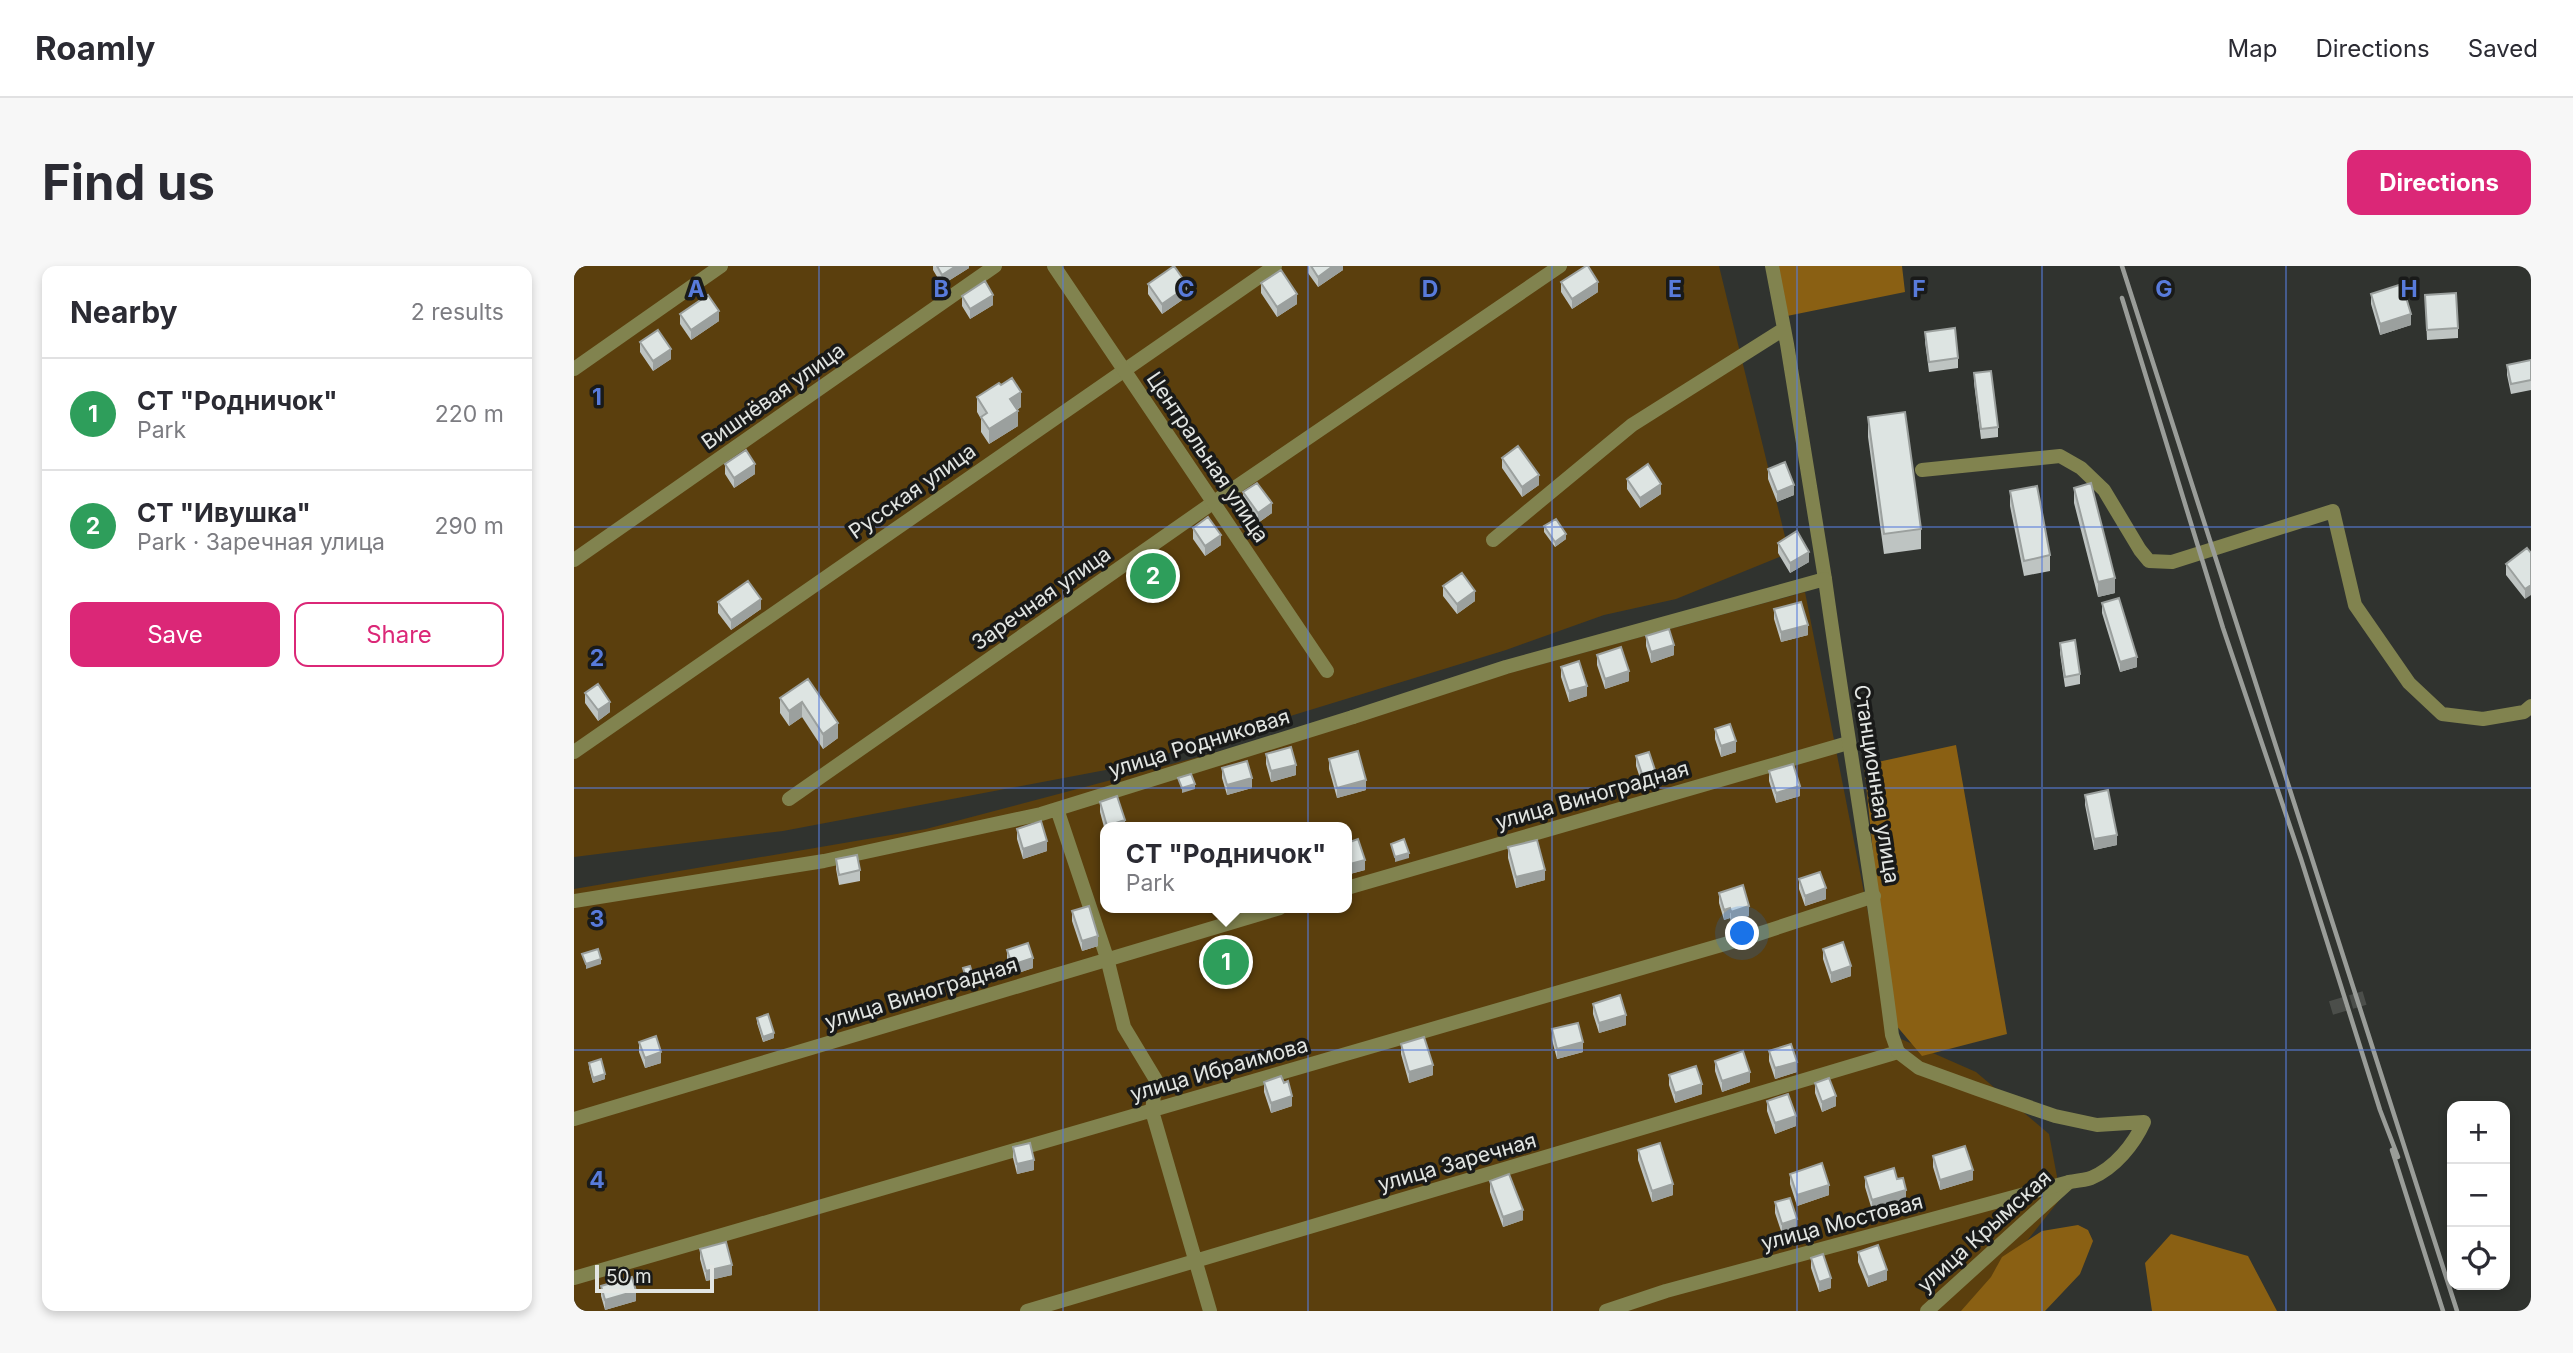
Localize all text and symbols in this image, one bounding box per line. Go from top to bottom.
text: Roamly [35,28,155,68]
text: Map [2228,34,2277,63]
text: Directions [2315,34,2430,63]
text: Saved [2468,34,2538,63]
button: Directions [2347,150,2531,215]
text: Find us [42,153,215,212]
text: A [687,275,705,303]
text: B [933,275,949,303]
text: C [1177,275,1195,303]
text: D [1422,275,1438,303]
text: E [1668,275,1682,303]
text: F [1912,275,1926,303]
text: G [2155,275,2173,303]
text: H [2400,275,2418,303]
text: Nearby [70,294,178,330]
text: 2 results [411,298,504,326]
street label: Вишнёвая улица [697,337,849,455]
street label: Центральная улица [1142,367,1274,547]
text: 1 [592,383,602,411]
text: СТ "Родничок" [137,385,337,416]
text: 1 [88,400,98,428]
text: 220 m [435,400,504,428]
text: Park [137,416,186,444]
street label: Русская улица [844,438,980,544]
text: СТ "Ивушка" [137,497,311,528]
text: 2 [86,512,100,540]
text: 290 m [435,512,504,540]
text: Park · Заречная улица [137,528,385,556]
street label: Заречная улица [967,541,1115,655]
pin: 2 [1130,550,1176,602]
button: Save [70,602,280,667]
button: Share [294,602,504,667]
text: 2 [590,644,604,672]
street label: Станционная улица [1849,683,1905,885]
street label: улица Родниковая [1105,704,1293,782]
street label: улица Виноградная [1492,755,1692,835]
popup [1100,822,1352,913]
text: СТ "Родничок" [1126,838,1326,869]
text: Park [1126,869,1175,897]
text: 3 [590,905,604,933]
your location [1725,916,1759,950]
pin: 1 [1203,936,1249,988]
street label: улица Виноградная [822,952,1020,1034]
street label: улица Ибраимова [1127,1032,1311,1106]
map controls [2447,1101,2510,1290]
button: + [2447,1101,2510,1164]
street label: улица Заречная [1375,1127,1539,1197]
button: − [2447,1164,2510,1227]
street label: улица Крымская [1912,1165,2056,1297]
text: 4 [589,1166,605,1194]
street label: улица Мостовая [1758,1188,1926,1256]
button: locate [2447,1227,2510,1290]
scale bar [595,1262,714,1294]
text: 50 m [606,1265,652,1288]

